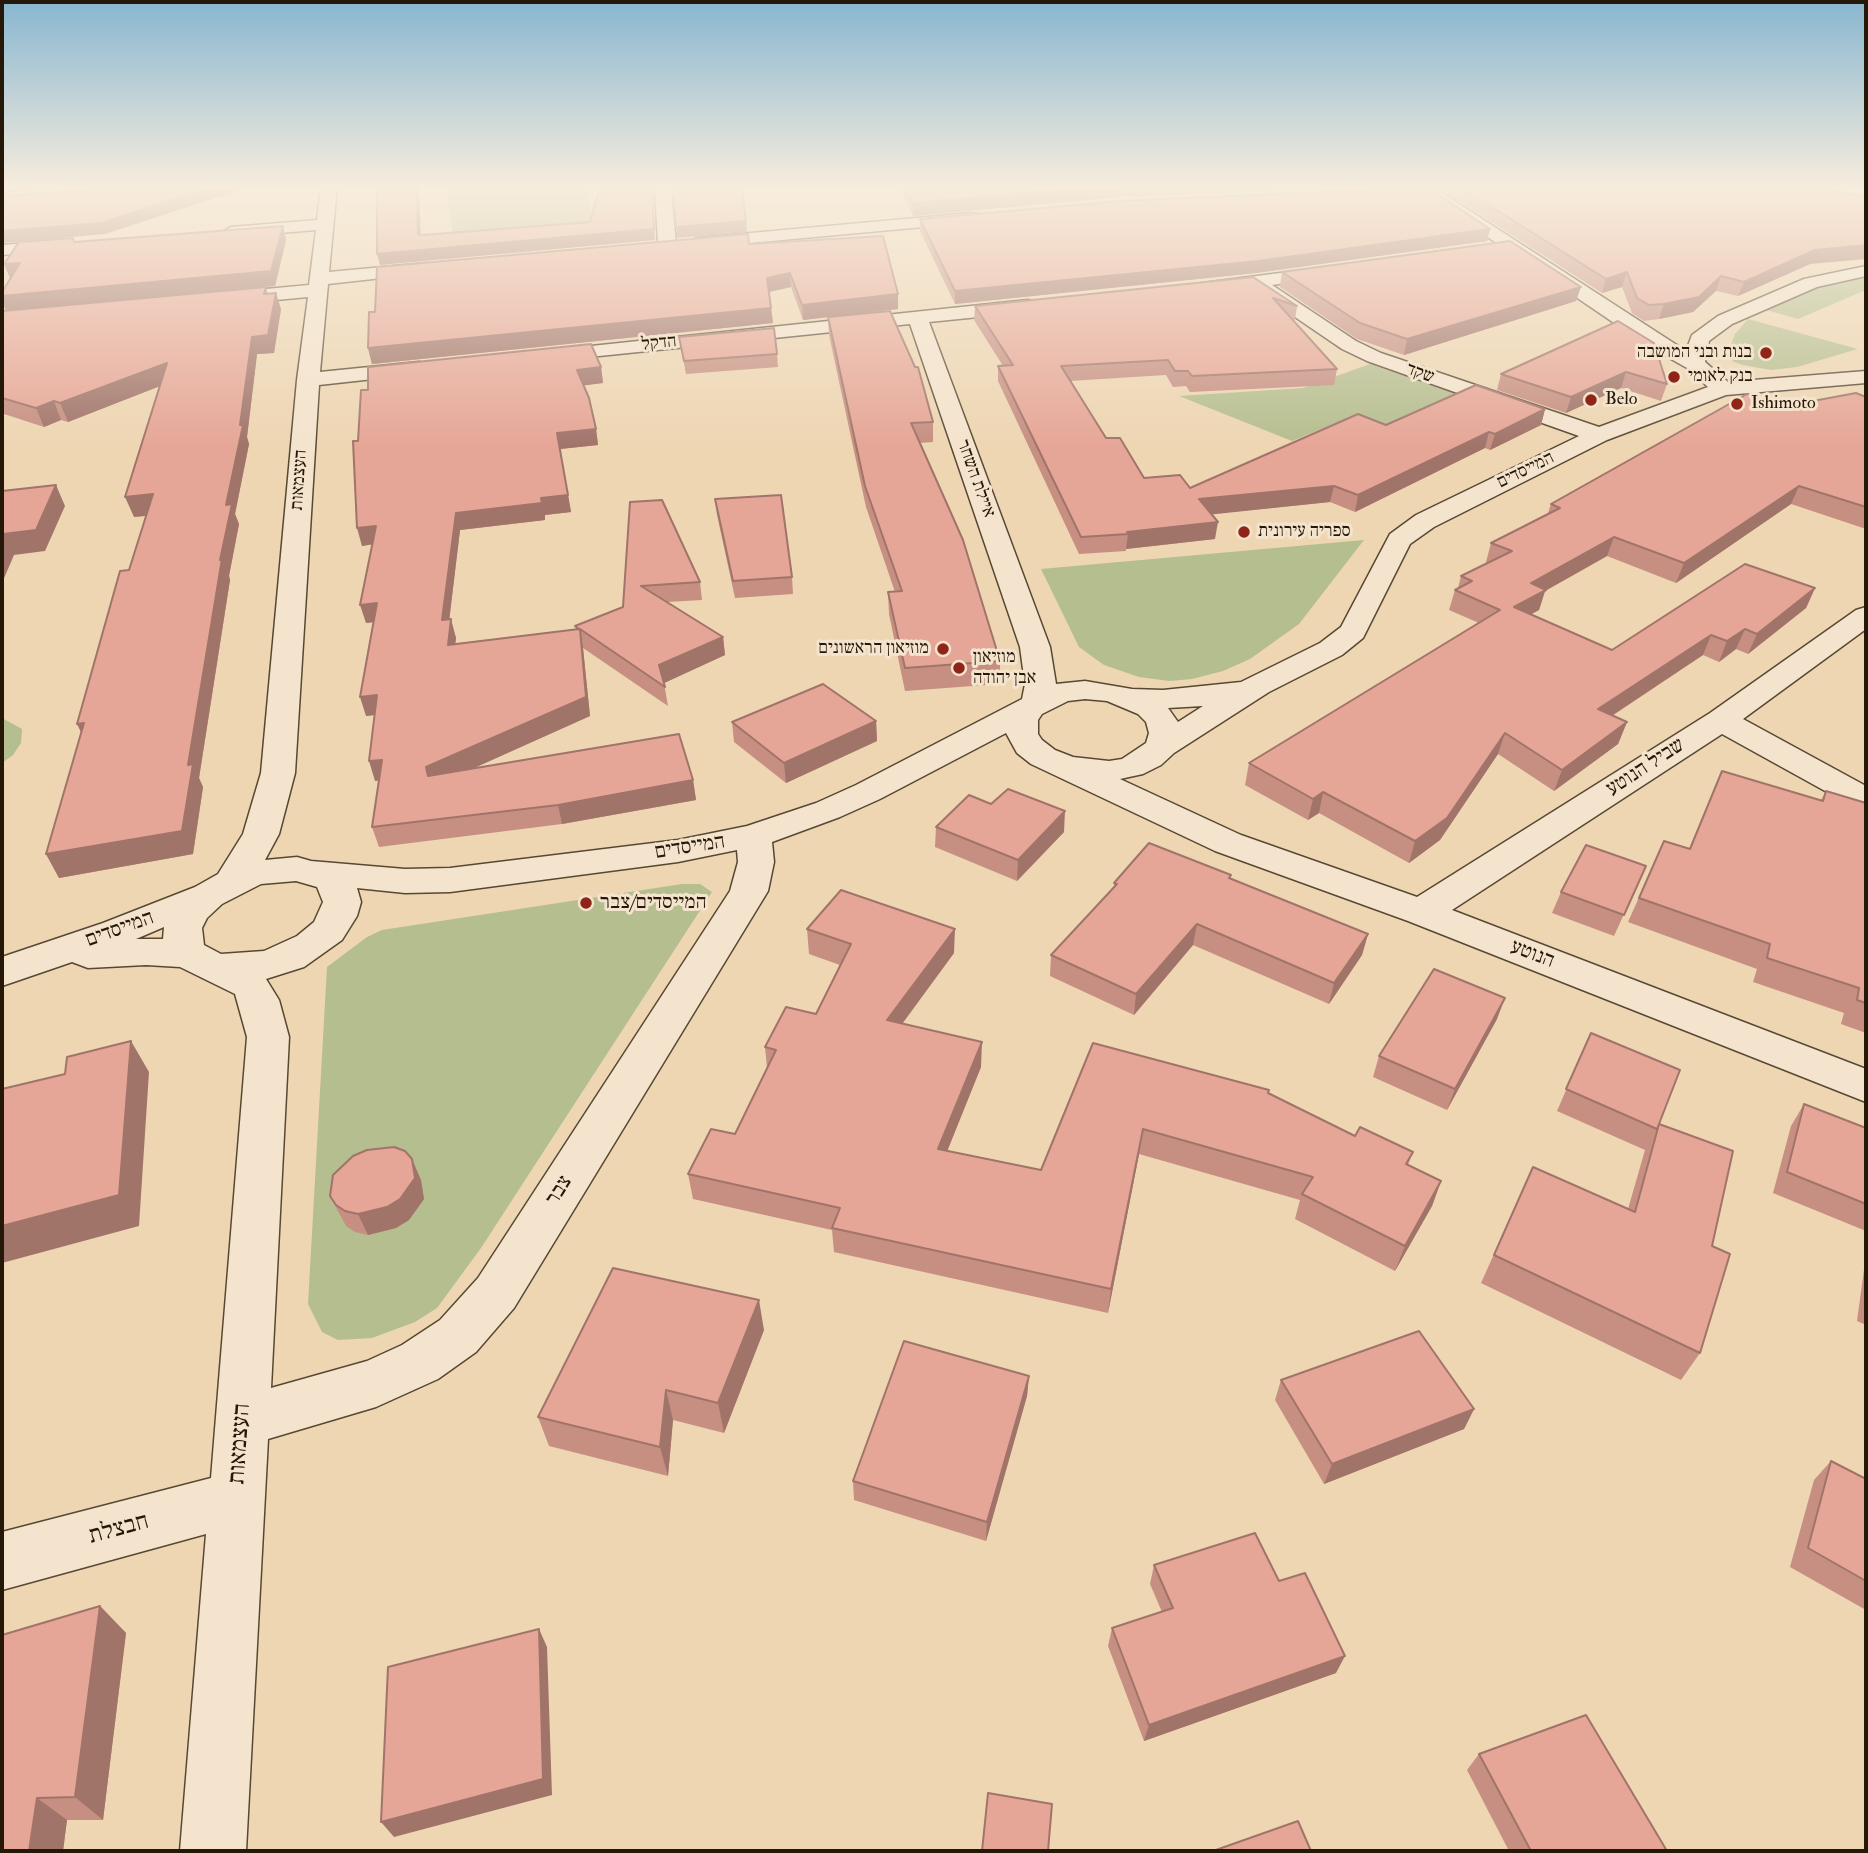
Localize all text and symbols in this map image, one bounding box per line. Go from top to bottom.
street label: הדקל [640,331,678,357]
place label: בנות ובני המושבה [1637,342,1752,364]
marker: בנות ובני המושבה [1758,345,1774,361]
street label: שקד [1403,359,1437,389]
place label: בנק לאומי [1688,366,1753,388]
marker: בנק לאומי [1666,369,1682,385]
place label: Belo [1605,389,1638,411]
marker: Belo [1583,392,1599,408]
place label: Ishimoto [1751,393,1816,415]
marker: Ishimoto [1729,396,1745,412]
street label: איילת השחר [951,437,999,521]
street label: המייסדים [1494,448,1558,494]
street label: העצמאות [287,449,313,511]
place label: ספריה עירונית [1258,521,1351,543]
marker: ספריה עירונית [1236,524,1252,540]
place label: מוזיאון הראשונים [818,638,929,660]
marker: מוזיאון הראשונים [935,641,951,657]
place label: מוזיאון אבן יהודה [973,647,1036,690]
marker: מוזיאון אבן יהודה [951,660,967,676]
street label: שביל הנוטע [1602,733,1690,803]
street label: המייסדים [653,830,727,866]
place label: המייסדים/צבר [600,890,707,916]
marker: המייסדים/צבר [578,895,594,911]
street label: המייסדים [82,906,158,954]
street label: הנוטע [1506,935,1558,975]
street label: צבר [541,1172,579,1210]
street label: העצמאות [224,1403,258,1485]
street label: חבצלת [86,1508,152,1552]

